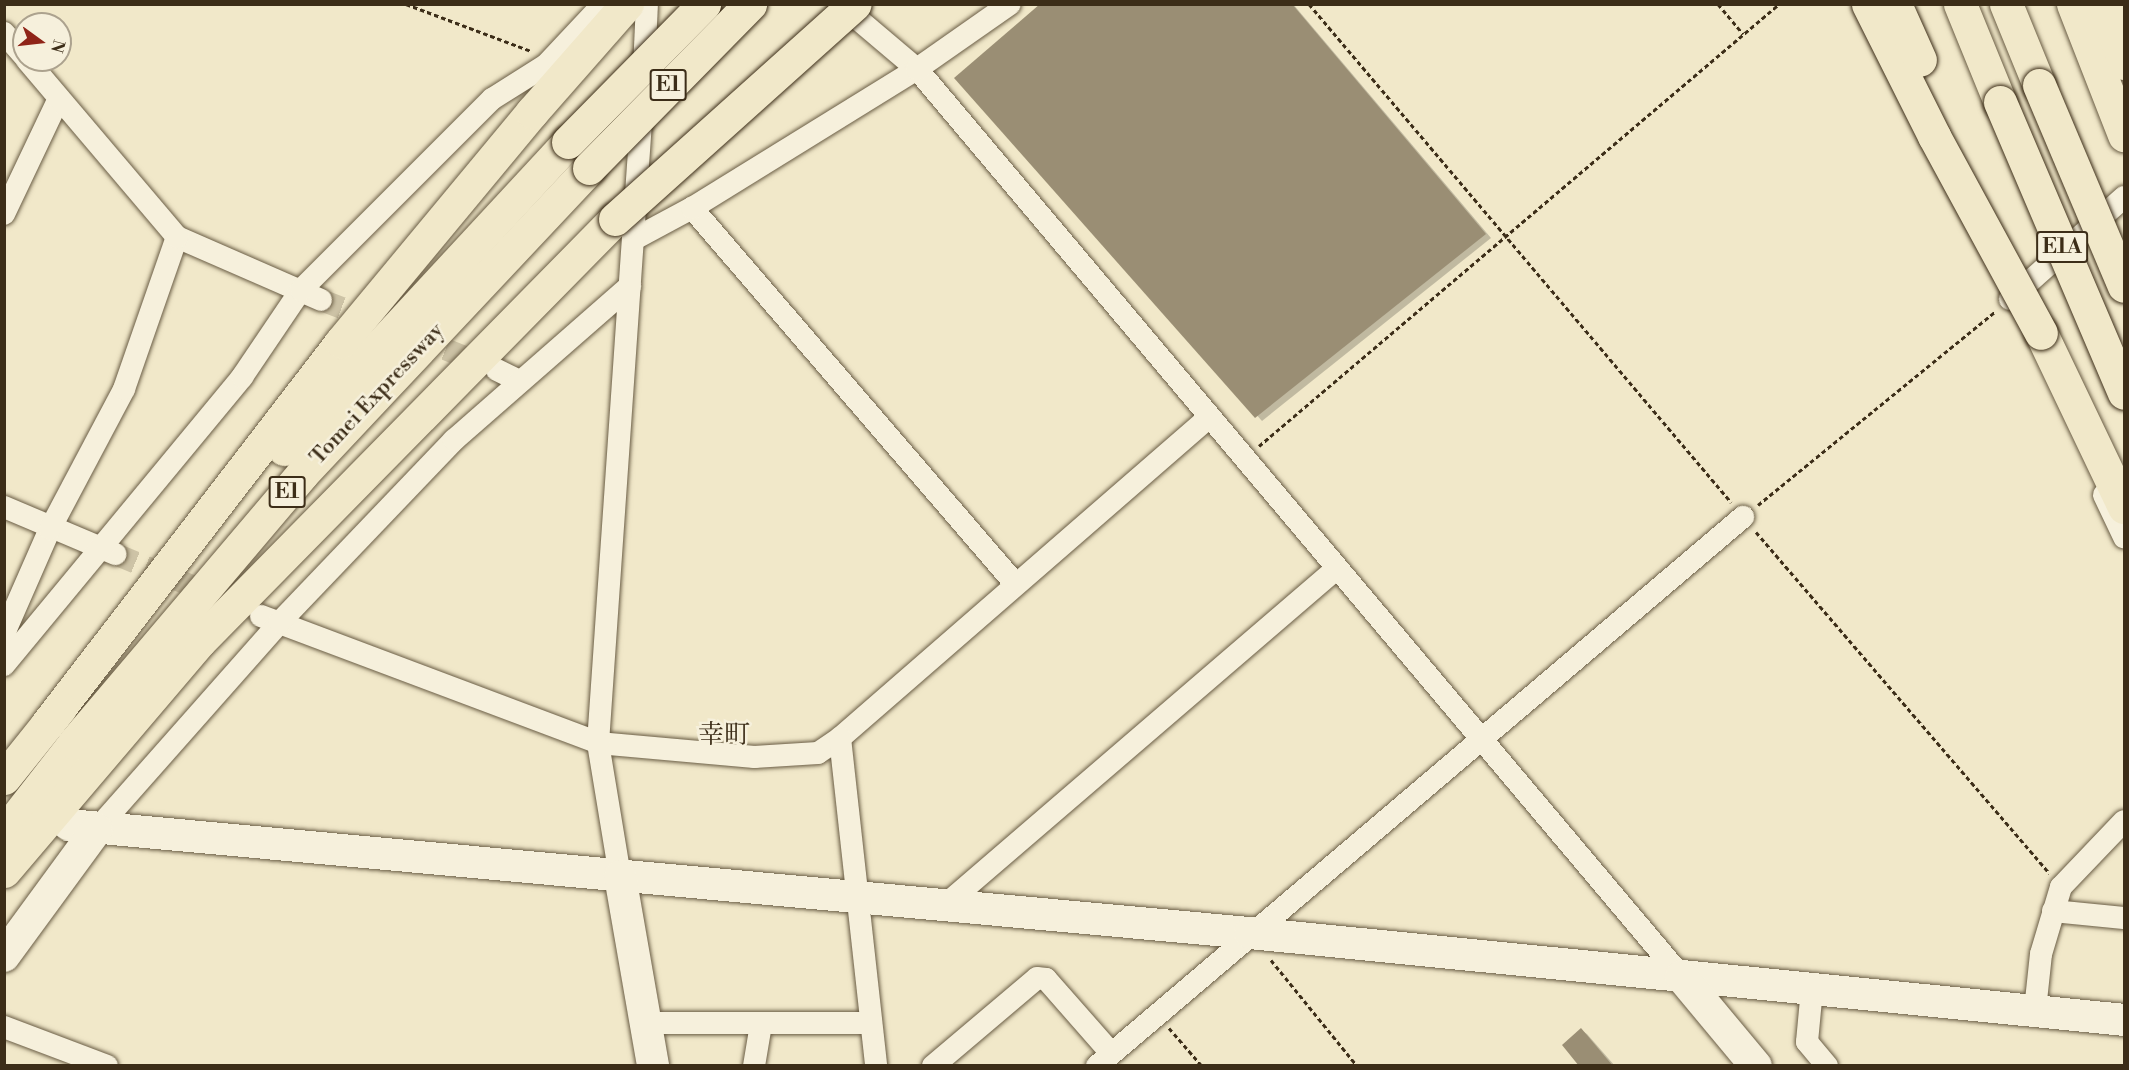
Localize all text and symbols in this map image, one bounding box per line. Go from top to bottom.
north arrow [12,12,72,72]
text: N [46,37,69,55]
road number: E1 [648,67,688,103]
road number: E1A [2035,229,2089,265]
street label: Tomei Expressway [305,318,449,470]
road number: E1 [268,474,306,510]
district label: 幸町 [698,720,750,752]

